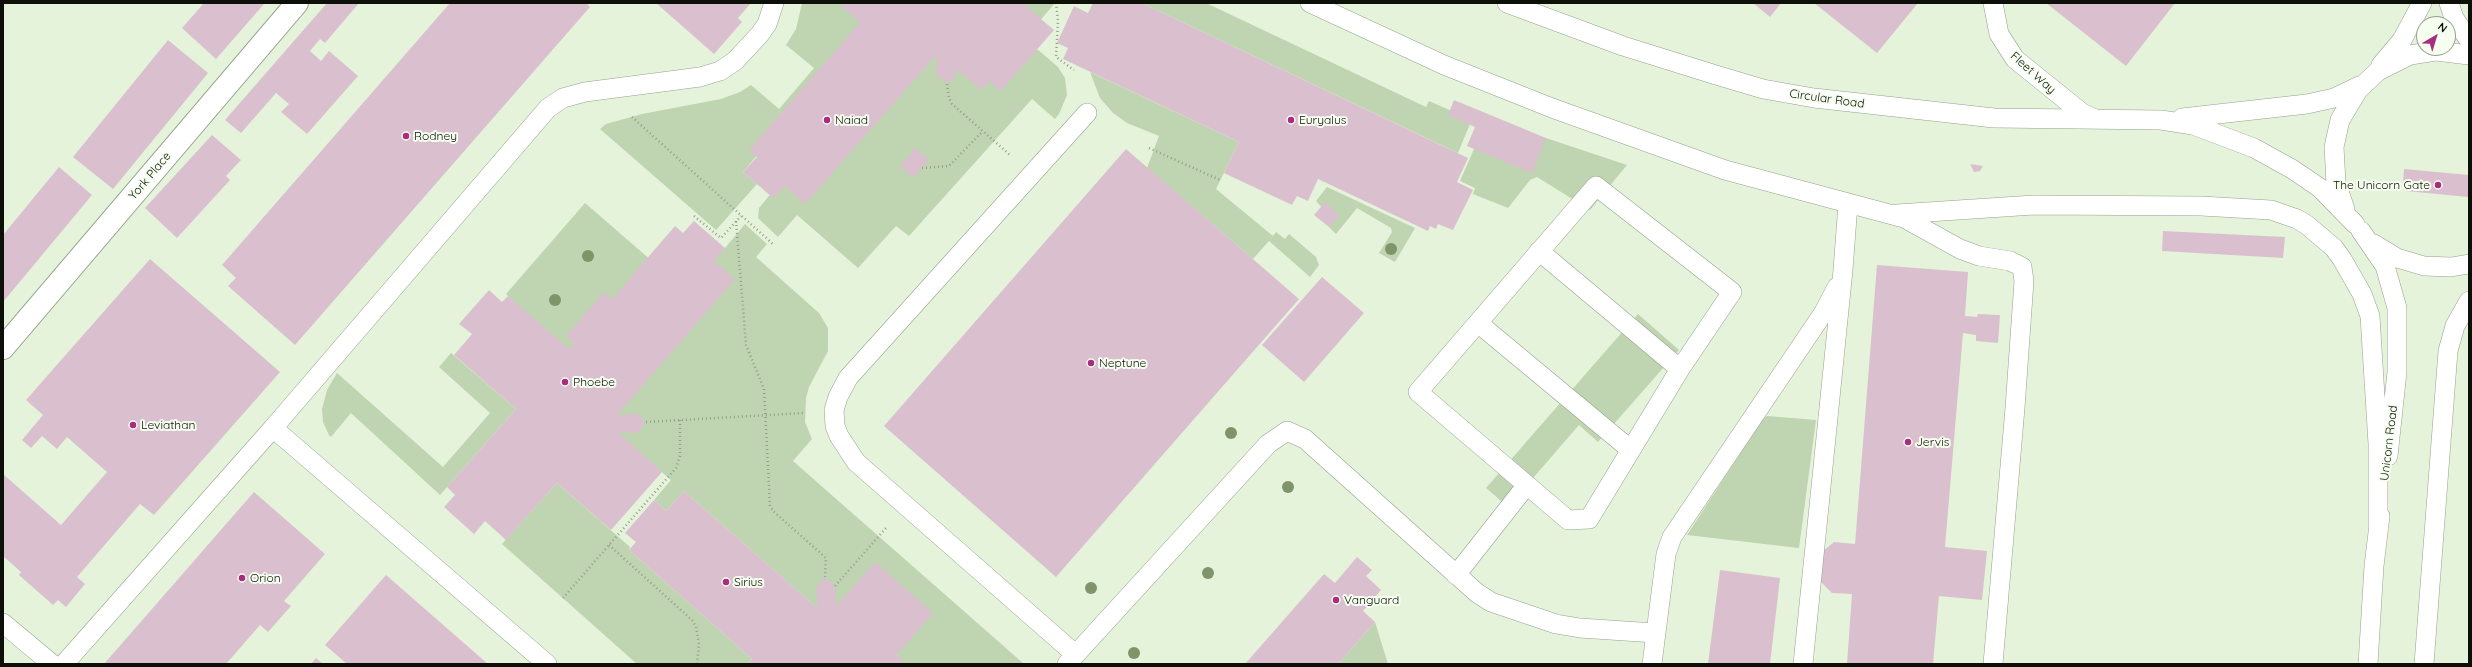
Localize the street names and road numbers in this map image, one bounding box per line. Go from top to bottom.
street label: Fleet Way [2007,49,2059,97]
street label: Circular Road [1789,87,1865,111]
street label: York Place [126,149,174,203]
street label: Unicorn Road [2377,404,2401,482]

